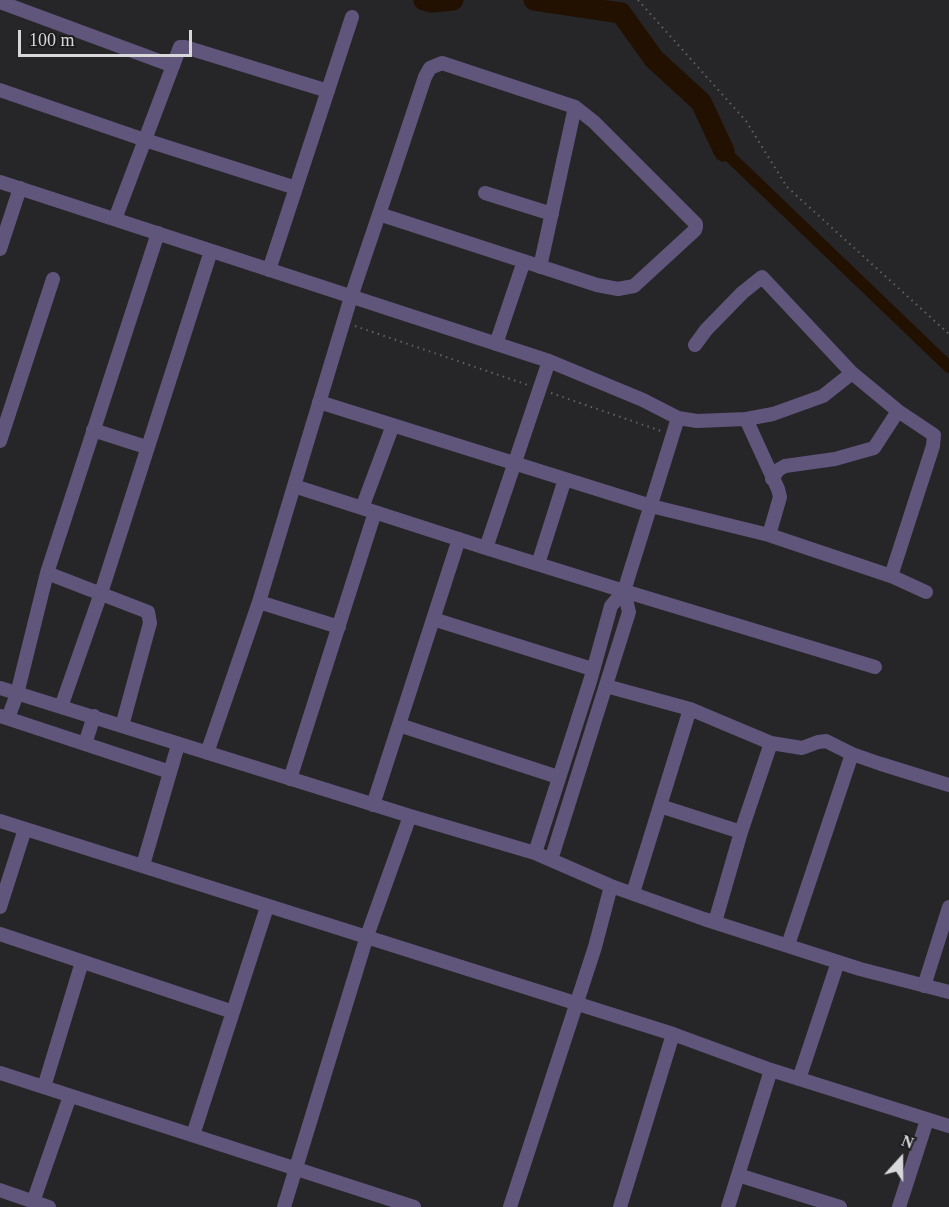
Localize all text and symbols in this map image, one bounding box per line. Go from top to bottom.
scale bar [21,18,195,56]
text: 100 m [29,30,75,50]
north arrow [871,1129,931,1189]
text: N [899,1132,916,1152]

